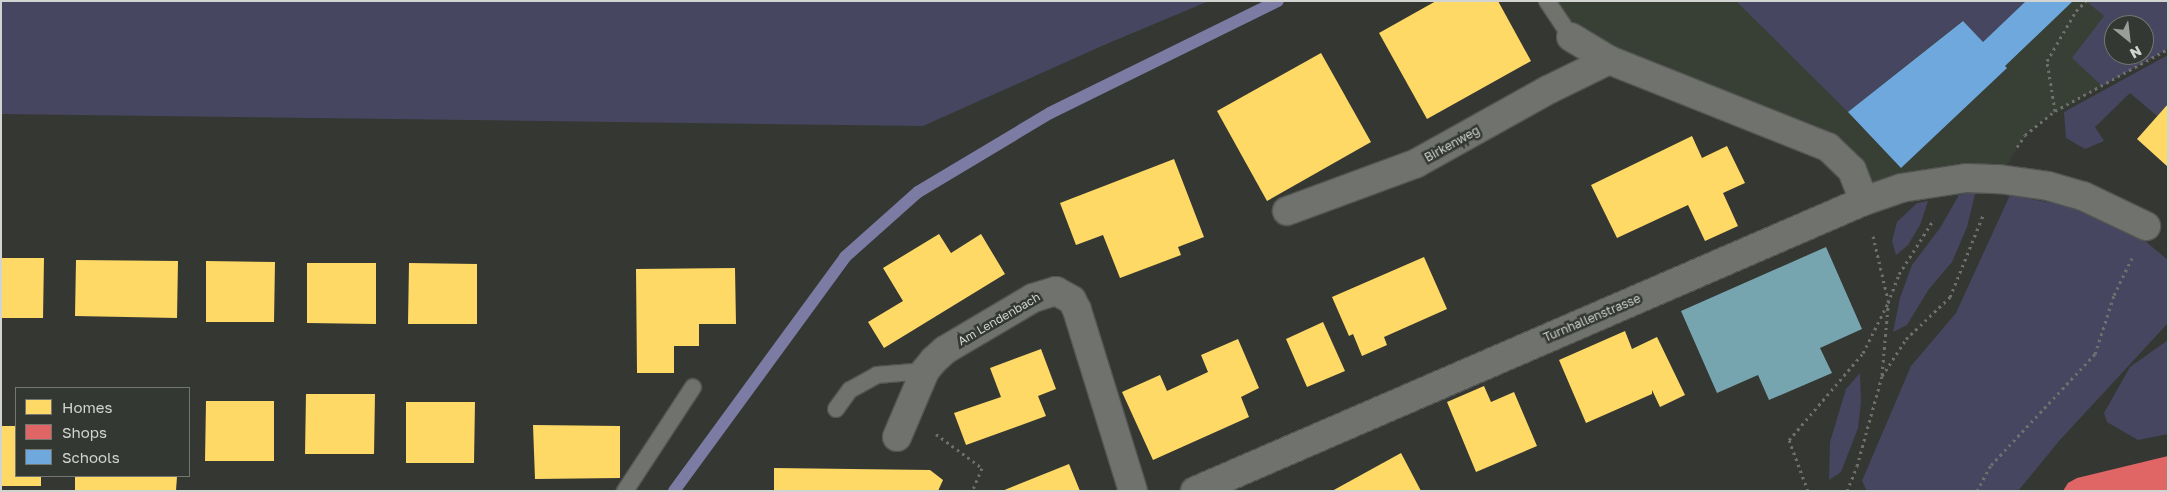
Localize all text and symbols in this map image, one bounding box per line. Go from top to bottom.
north arrow [2104,15,2154,65]
text: N [2127,43,2145,63]
street label: Birkenweg [1422,123,1482,165]
street label: Am Lendenbach [955,290,1043,348]
street label: Turnhallenstrasse [1541,291,1643,345]
legend [15,387,190,477]
text: Homes [62,398,112,416]
text: Shops [62,423,107,441]
text: Schools [62,448,120,466]

